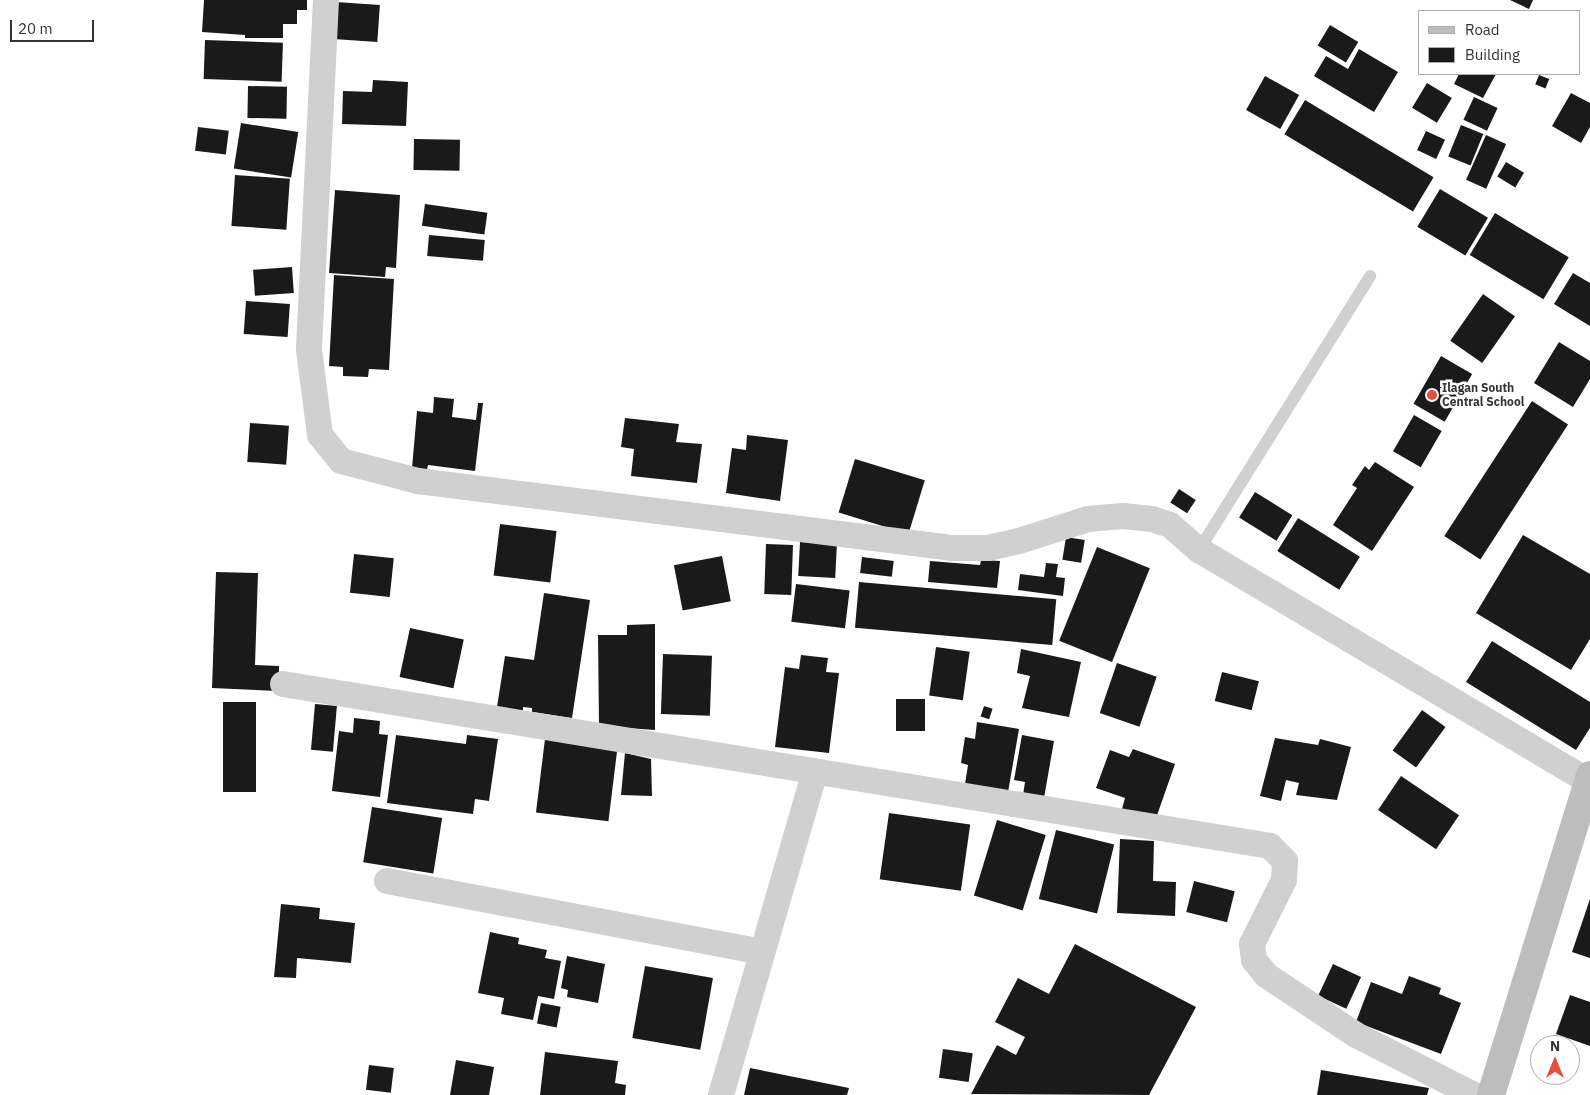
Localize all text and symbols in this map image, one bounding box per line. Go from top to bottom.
scale bar [12,10,96,42]
legend [1418,10,1580,75]
text: 20 m [18,19,53,38]
text: Road [1465,20,1500,39]
text: Building [1465,45,1520,64]
place label: Ilagan South Central School [1442,381,1524,409]
marker: Ilagan South Central School [1426,389,1438,401]
north arrow [1530,1035,1580,1085]
text: N [1550,1037,1560,1055]

